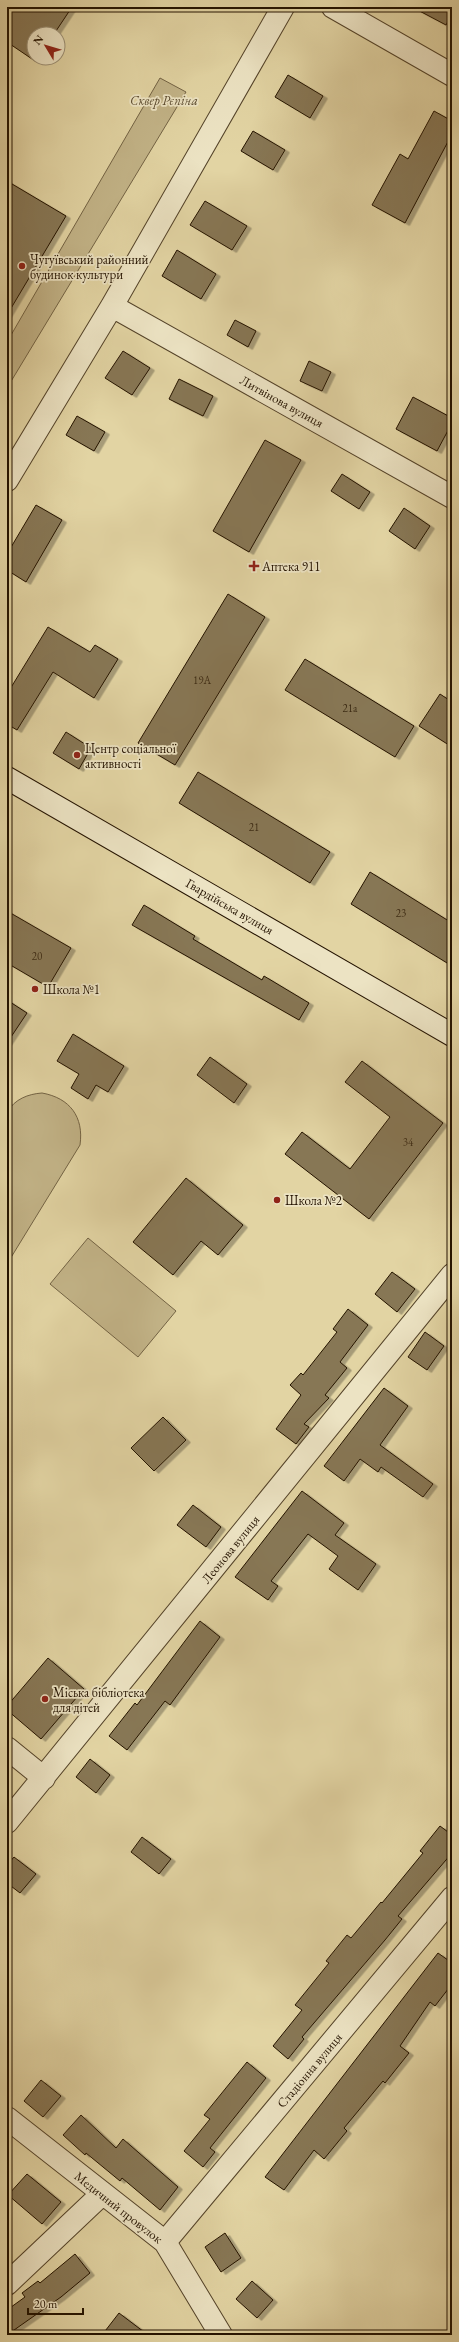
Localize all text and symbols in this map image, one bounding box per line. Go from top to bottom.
north arrow [26,26,66,66]
text: N [30,32,46,48]
park label: Сквер Рєпіна [130,92,198,109]
place label: Чугуївський районний будинок культури [30,251,149,283]
marker: Чугуївський районний будинок культури [17,261,27,271]
street label: Литвінова вулиця [237,371,327,431]
place label: Аптека 911 [261,558,320,575]
marker: Аптека 911 [249,561,259,571]
house number: 19А [193,673,211,687]
house number: 21а [343,701,358,715]
place label: Центр соціальної активності [85,740,177,772]
marker: Центр соціальної активності [72,750,82,760]
house number: 21 [249,820,259,834]
street label: Гвардійська вулиця [183,874,277,939]
house number: 23 [396,906,406,920]
house number: 20 [32,949,42,963]
place label: Школа №1 [43,981,100,998]
marker: Школа №1 [30,984,40,994]
house number: 34 [403,1135,414,1149]
place label: Школа №2 [285,1192,343,1209]
marker: Школа №2 [272,1195,282,1205]
street label: Леонова вулиця [198,1511,263,1587]
place label: Міська бібліотека для дітей [53,1684,145,1716]
marker: Міська бібліотека для дітей [40,1694,50,1704]
street label: Стадіонна вулиця [273,2029,346,2111]
street label: Медичний провулок [71,2168,167,2248]
scale bar [28,2290,83,2316]
text: 20 m [34,2296,58,2312]

